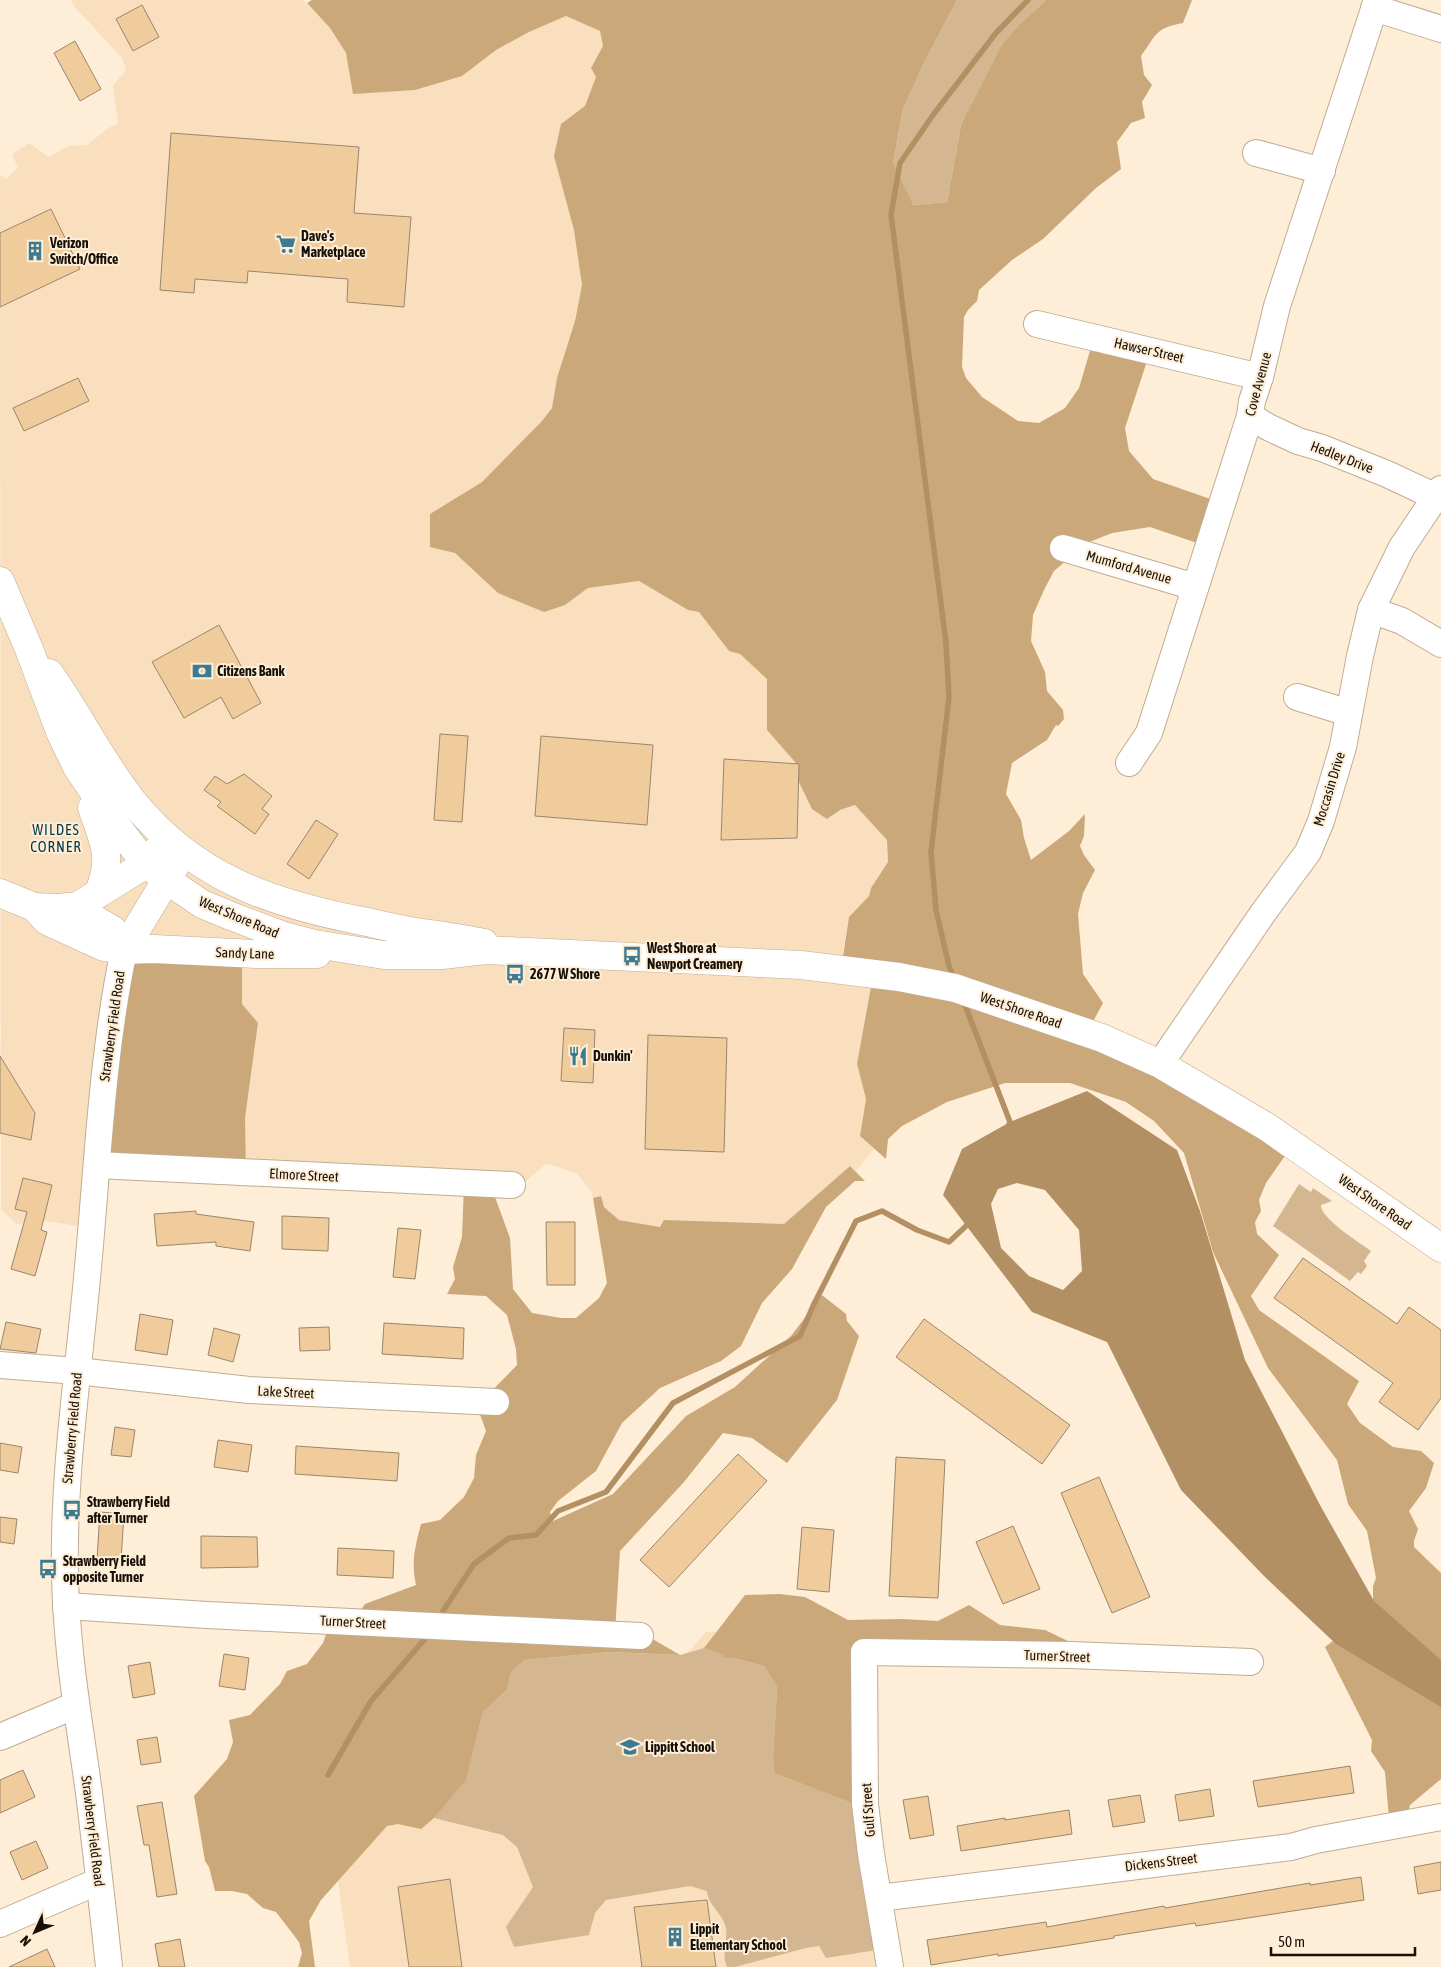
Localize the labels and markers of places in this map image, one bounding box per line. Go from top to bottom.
place label: Dave's Marketplace [301,228,366,260]
supermarket icon: Dave's Marketplace [275,233,297,255]
place label: Verizon Switch/Office [49,235,118,267]
building icon: Verizon Switch/Office [24,240,46,262]
bank icon: Citizens Bank [191,660,213,682]
place label: Citizens Bank [217,663,286,679]
place label: West Shore at Newport Creamery [646,940,743,972]
bus stop icon: West Shore at Newport Creamery [621,945,643,967]
bus stop icon: 2677 W Shore [504,963,526,985]
place label: 2677 W Shore [530,966,600,982]
restaurant icon: Dunkin' [567,1045,589,1067]
place label: Dunkin' [593,1048,633,1064]
place label: Strawberry Field after Turner [87,1494,170,1526]
bus stop icon: Strawberry Field after Turner [61,1499,83,1521]
place label: Strawberry Field opposite Turner [63,1553,146,1585]
bus stop icon: Strawberry Field opposite Turner [37,1558,59,1580]
school or university icon: Lippitt School [619,1736,641,1758]
place label: Lippitt School [645,1739,715,1755]
place label: Lippit Elementary School [690,1921,786,1953]
building icon: Lippit Elementary School [664,1926,686,1948]

